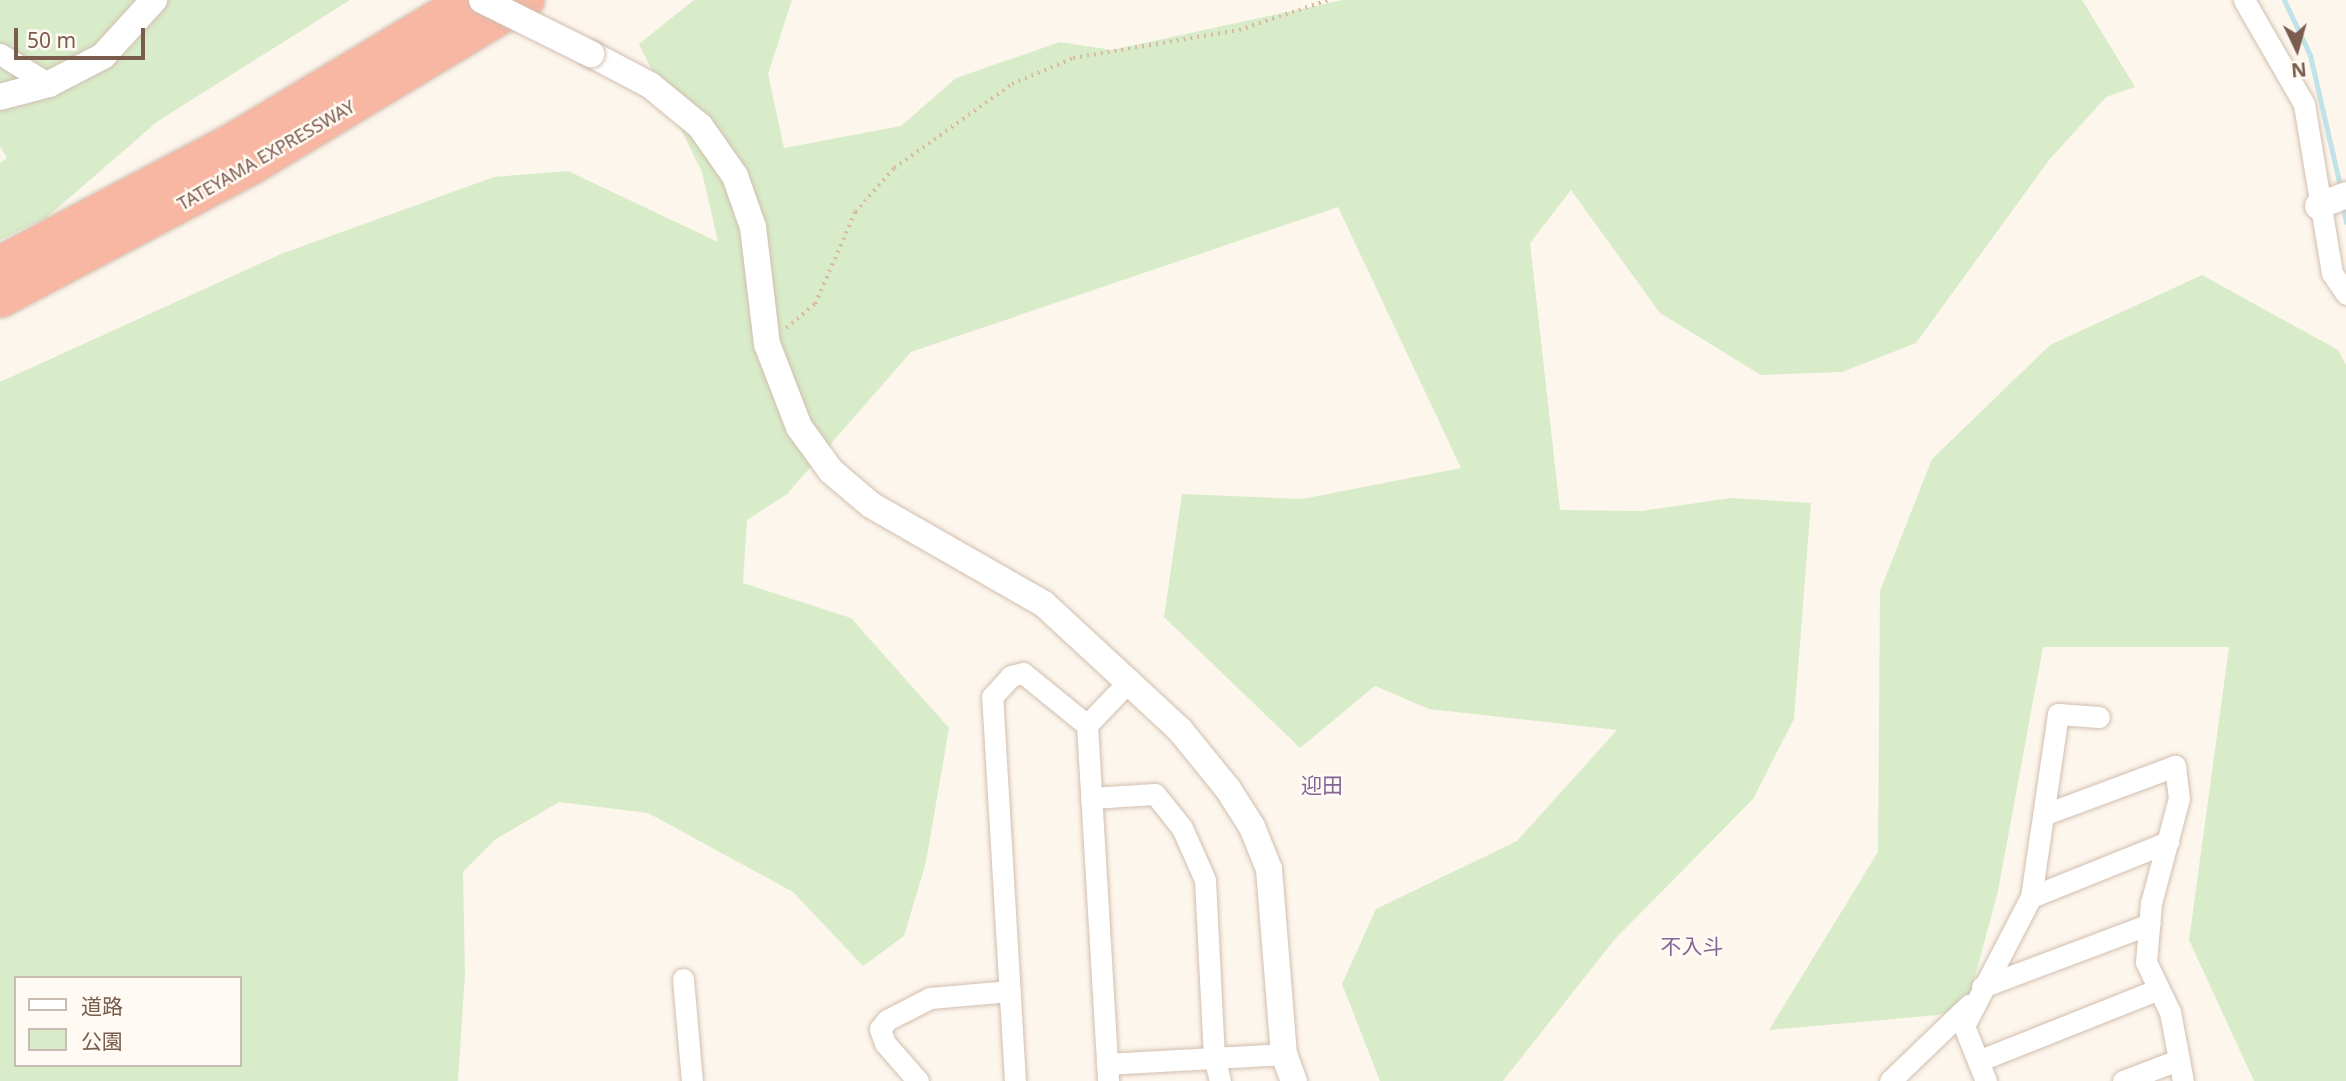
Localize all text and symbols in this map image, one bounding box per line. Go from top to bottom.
scale bar [18,14,149,58]
north arrow [2262,14,2332,84]
text: 50 m [27,26,76,54]
text: N [2290,56,2308,84]
street label: TATEYAMA EXPRESSWAY [173,95,359,215]
district label: 迎田 [1301,772,1343,798]
district label: 不入斗 [1661,933,1723,959]
legend [14,976,242,1067]
text: 道路 [81,992,123,1020]
text: 公園 [81,1027,123,1055]

